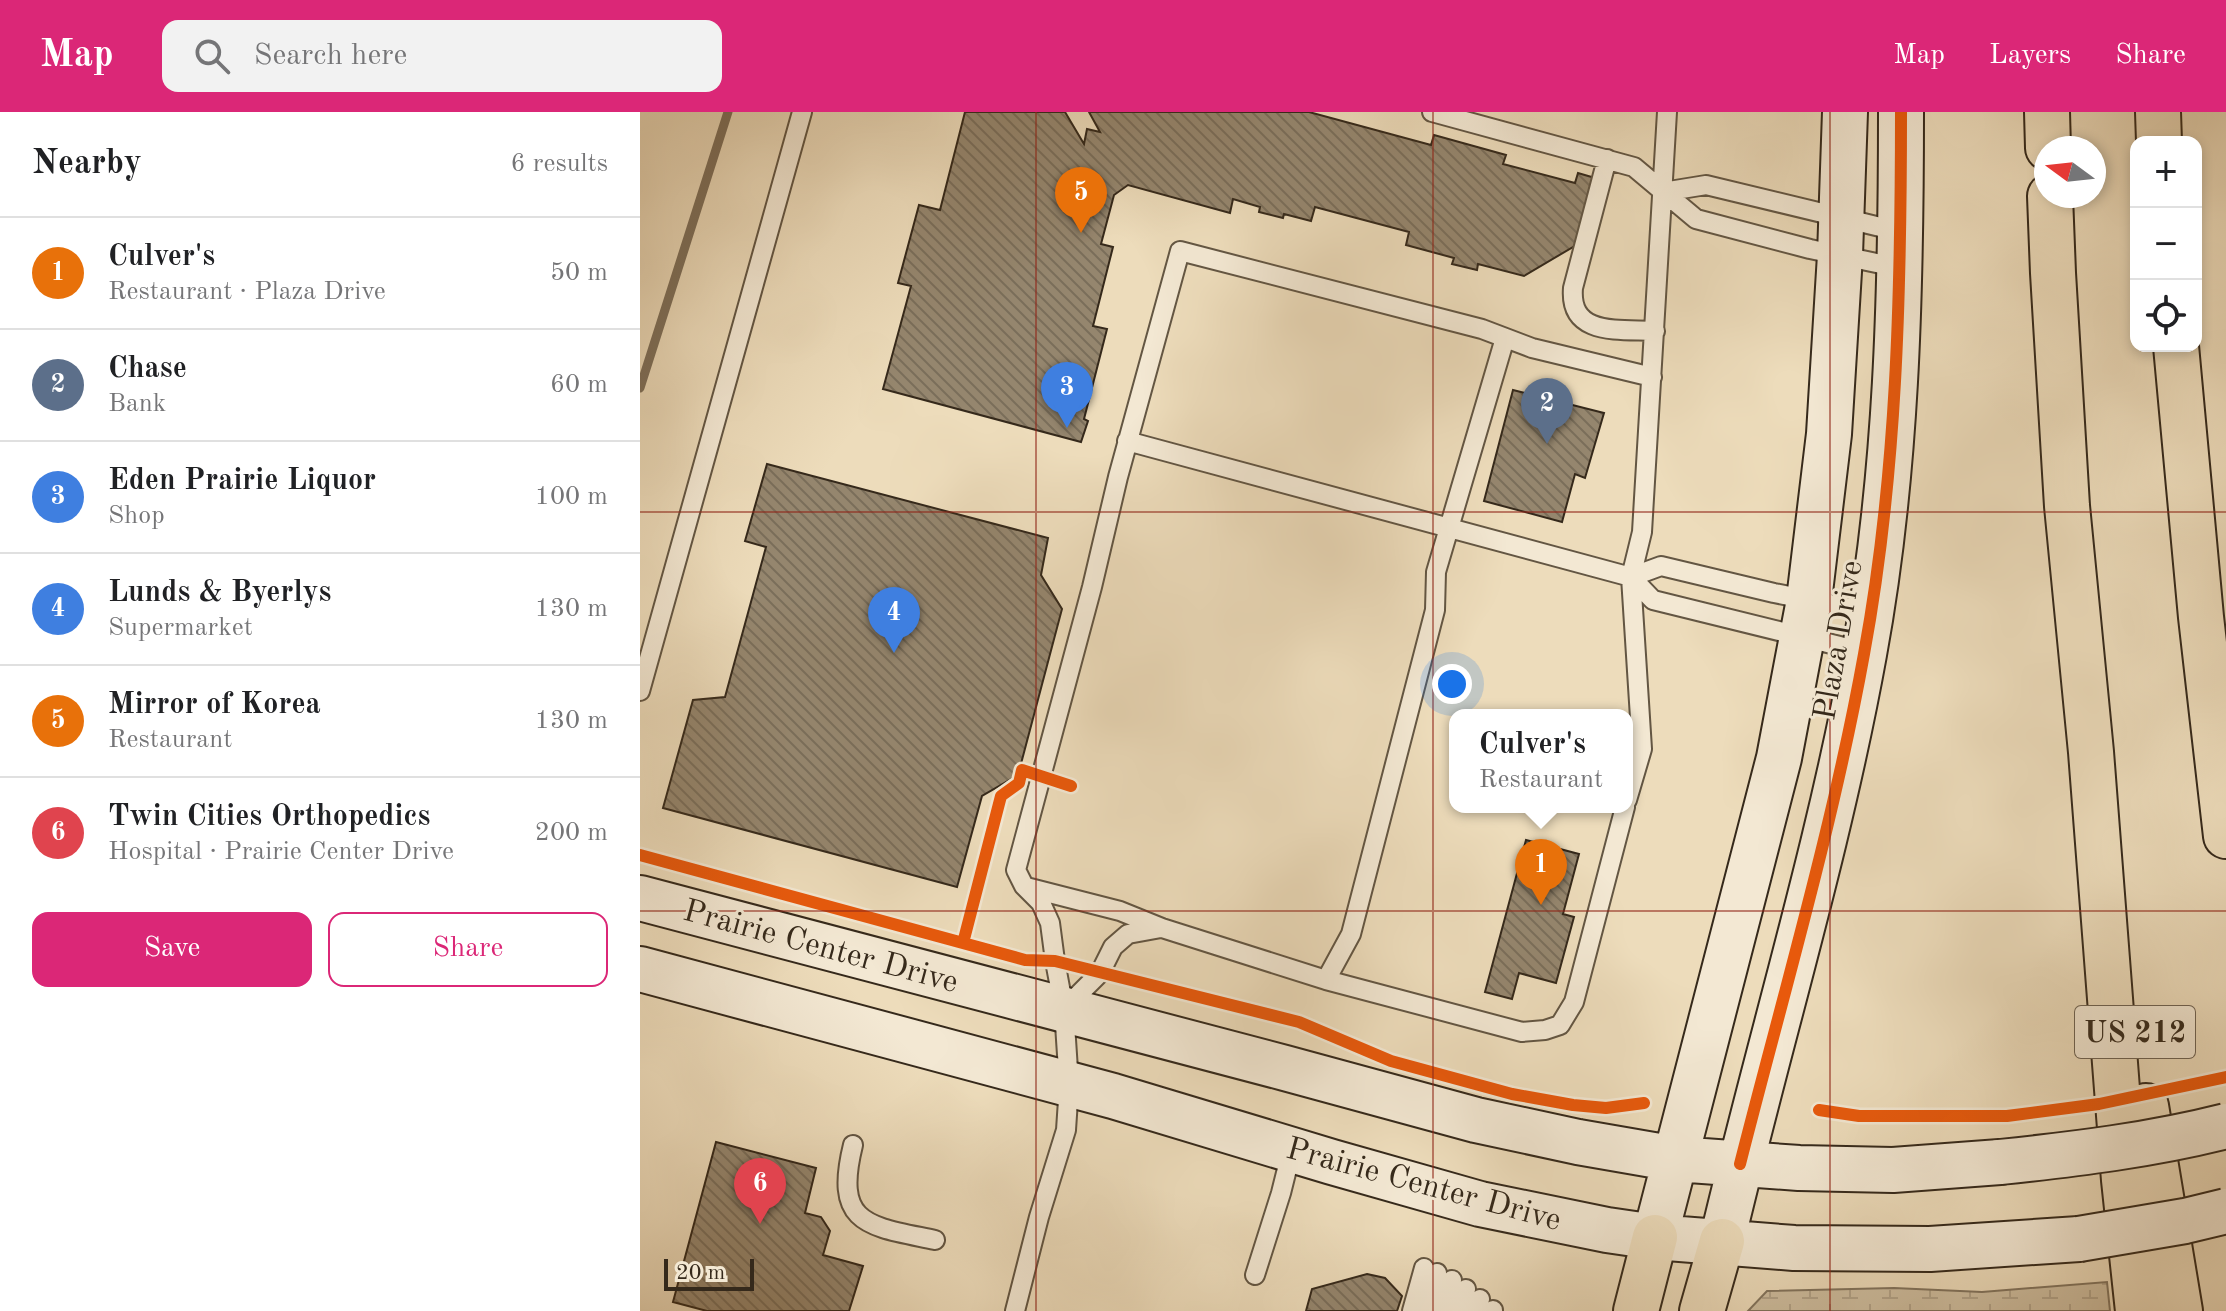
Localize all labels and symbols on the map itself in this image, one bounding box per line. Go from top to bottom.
north arrow [2034,136,2106,208]
pin: 5 [1055,167,1107,233]
pin: 3 [1041,362,1093,428]
pin: 2 [1521,378,1573,444]
street label: Plaza Drive [1810,558,1870,723]
pin: 4 [868,587,920,653]
your location [1432,664,1472,704]
pin: 1 [1515,839,1567,905]
street label: Prairie Center Drive [679,896,961,1000]
road number: US 212 [2075,1006,2195,1058]
street label: Prairie Center Drive [1282,1134,1564,1238]
pin: 6 [734,1158,786,1224]
scale bar [664,1255,754,1291]

